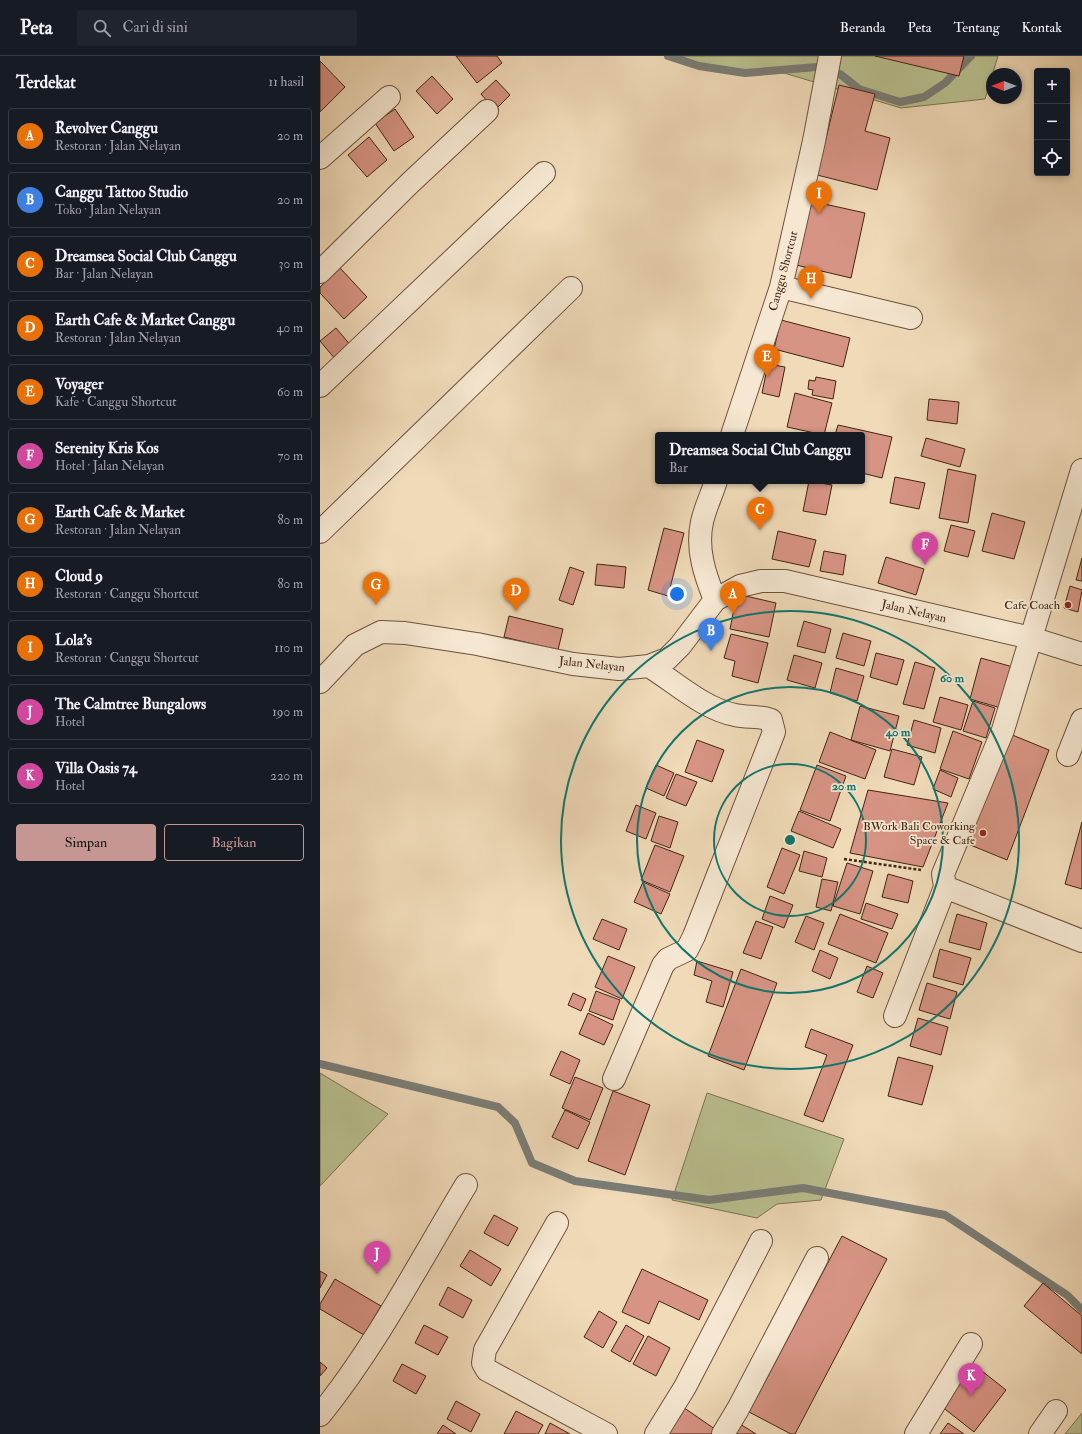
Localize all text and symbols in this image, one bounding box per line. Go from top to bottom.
search box [77,10,357,46]
text: Peta [20,16,53,40]
icon: search [91,17,113,39]
text: Cari di sini [123,18,188,37]
text: Beranda [840,19,886,36]
text: Peta [908,19,932,36]
text: Tentang [954,19,1000,36]
text: Kontak [1022,19,1062,36]
north arrow [986,68,1022,104]
map controls [1034,68,1070,176]
button: + [1034,68,1070,104]
text: Terdekat [16,72,76,93]
text: 11 hasil [269,74,304,90]
button: − [1034,104,1070,140]
text: Revolver Canggu [55,119,158,138]
text: A [26,128,34,144]
text: 20 m [277,128,303,144]
text: Restoran · Jalan Nelayan [55,138,181,154]
button: locate [1034,140,1070,176]
pin: I [806,181,832,214]
text: Canggu Tattoo Studio [55,183,188,202]
text: B [26,192,34,208]
text: 20 m [277,192,303,208]
text: Toko · Jalan Nelayan [55,202,161,218]
street label: Canggu Shortcut [766,229,801,313]
text: Dreamsea Social Club Canggu [55,247,237,266]
text: C [25,256,35,272]
text: 30 m [279,256,303,272]
text: Bar · Jalan Nelayan [55,266,153,282]
pin: H [798,266,824,299]
text: Earth Cafe & Market Canggu [55,311,235,330]
text: D [25,320,35,336]
text: 40 m [277,320,303,336]
text: Restoran · Jalan Nelayan [55,330,181,346]
pin: E [754,344,780,377]
text: Voyager [55,375,103,394]
text: E [25,384,35,400]
text: 60 m [277,384,303,400]
text: Kafe · Canggu Shortcut [55,394,176,410]
popup [655,432,865,484]
text: Serenity Kris Kos [55,439,159,458]
text: Dreamsea Social Club Canggu [669,441,851,460]
text: F [26,448,34,464]
text: 70 m [278,448,303,464]
text: Hotel · Jalan Nelayan [55,458,164,474]
text: Bar [669,460,688,476]
pin: C [747,497,773,530]
text: Earth Cafe & Market [55,503,185,522]
text: G [25,512,35,528]
text: 80 m [277,512,303,528]
text: Restoran · Jalan Nelayan [55,522,181,538]
pin: F [912,532,938,565]
text: Cloud 9 [55,567,103,586]
pin: G [363,572,389,605]
text: H [25,576,35,592]
text: 80 m [277,576,303,592]
pin: D [503,578,529,611]
pin: A [720,581,746,614]
your location [667,584,687,604]
text: Restoran · Canggu Shortcut [55,586,199,602]
street label: Jalan Nelayan [879,597,948,626]
place label: Cafe Coach [1004,598,1061,613]
marker: Cafe Coach [1063,600,1073,610]
pin: B [698,618,724,651]
text: Lola’s [55,631,92,650]
text: I [27,640,33,656]
text: 110 m [274,640,303,656]
text: Restoran · Canggu Shortcut [55,650,199,666]
street label: Jalan Nelayan [557,653,626,675]
text: 60 m [940,671,965,686]
text: The Calmtree Bungalows [55,695,206,714]
text: J [27,704,33,720]
text: 190 m [272,704,303,720]
text: Hotel [55,714,85,730]
text: 40 m [885,725,911,740]
text: Villa Oasis 74 [55,759,137,778]
text: K [25,768,35,784]
text: 220 m [270,768,303,784]
text: Hotel [55,778,85,794]
text: 20 m [832,779,857,794]
place label: BWork Bali Coworking Space & Cafe [863,819,976,848]
button: Simpan [16,824,156,861]
button: Bagikan [164,824,304,861]
marker: BWork Bali Coworking Space & Cafe [978,828,988,838]
centre of rings [783,833,797,847]
pin: J [364,1241,390,1274]
pin: K [958,1363,984,1396]

